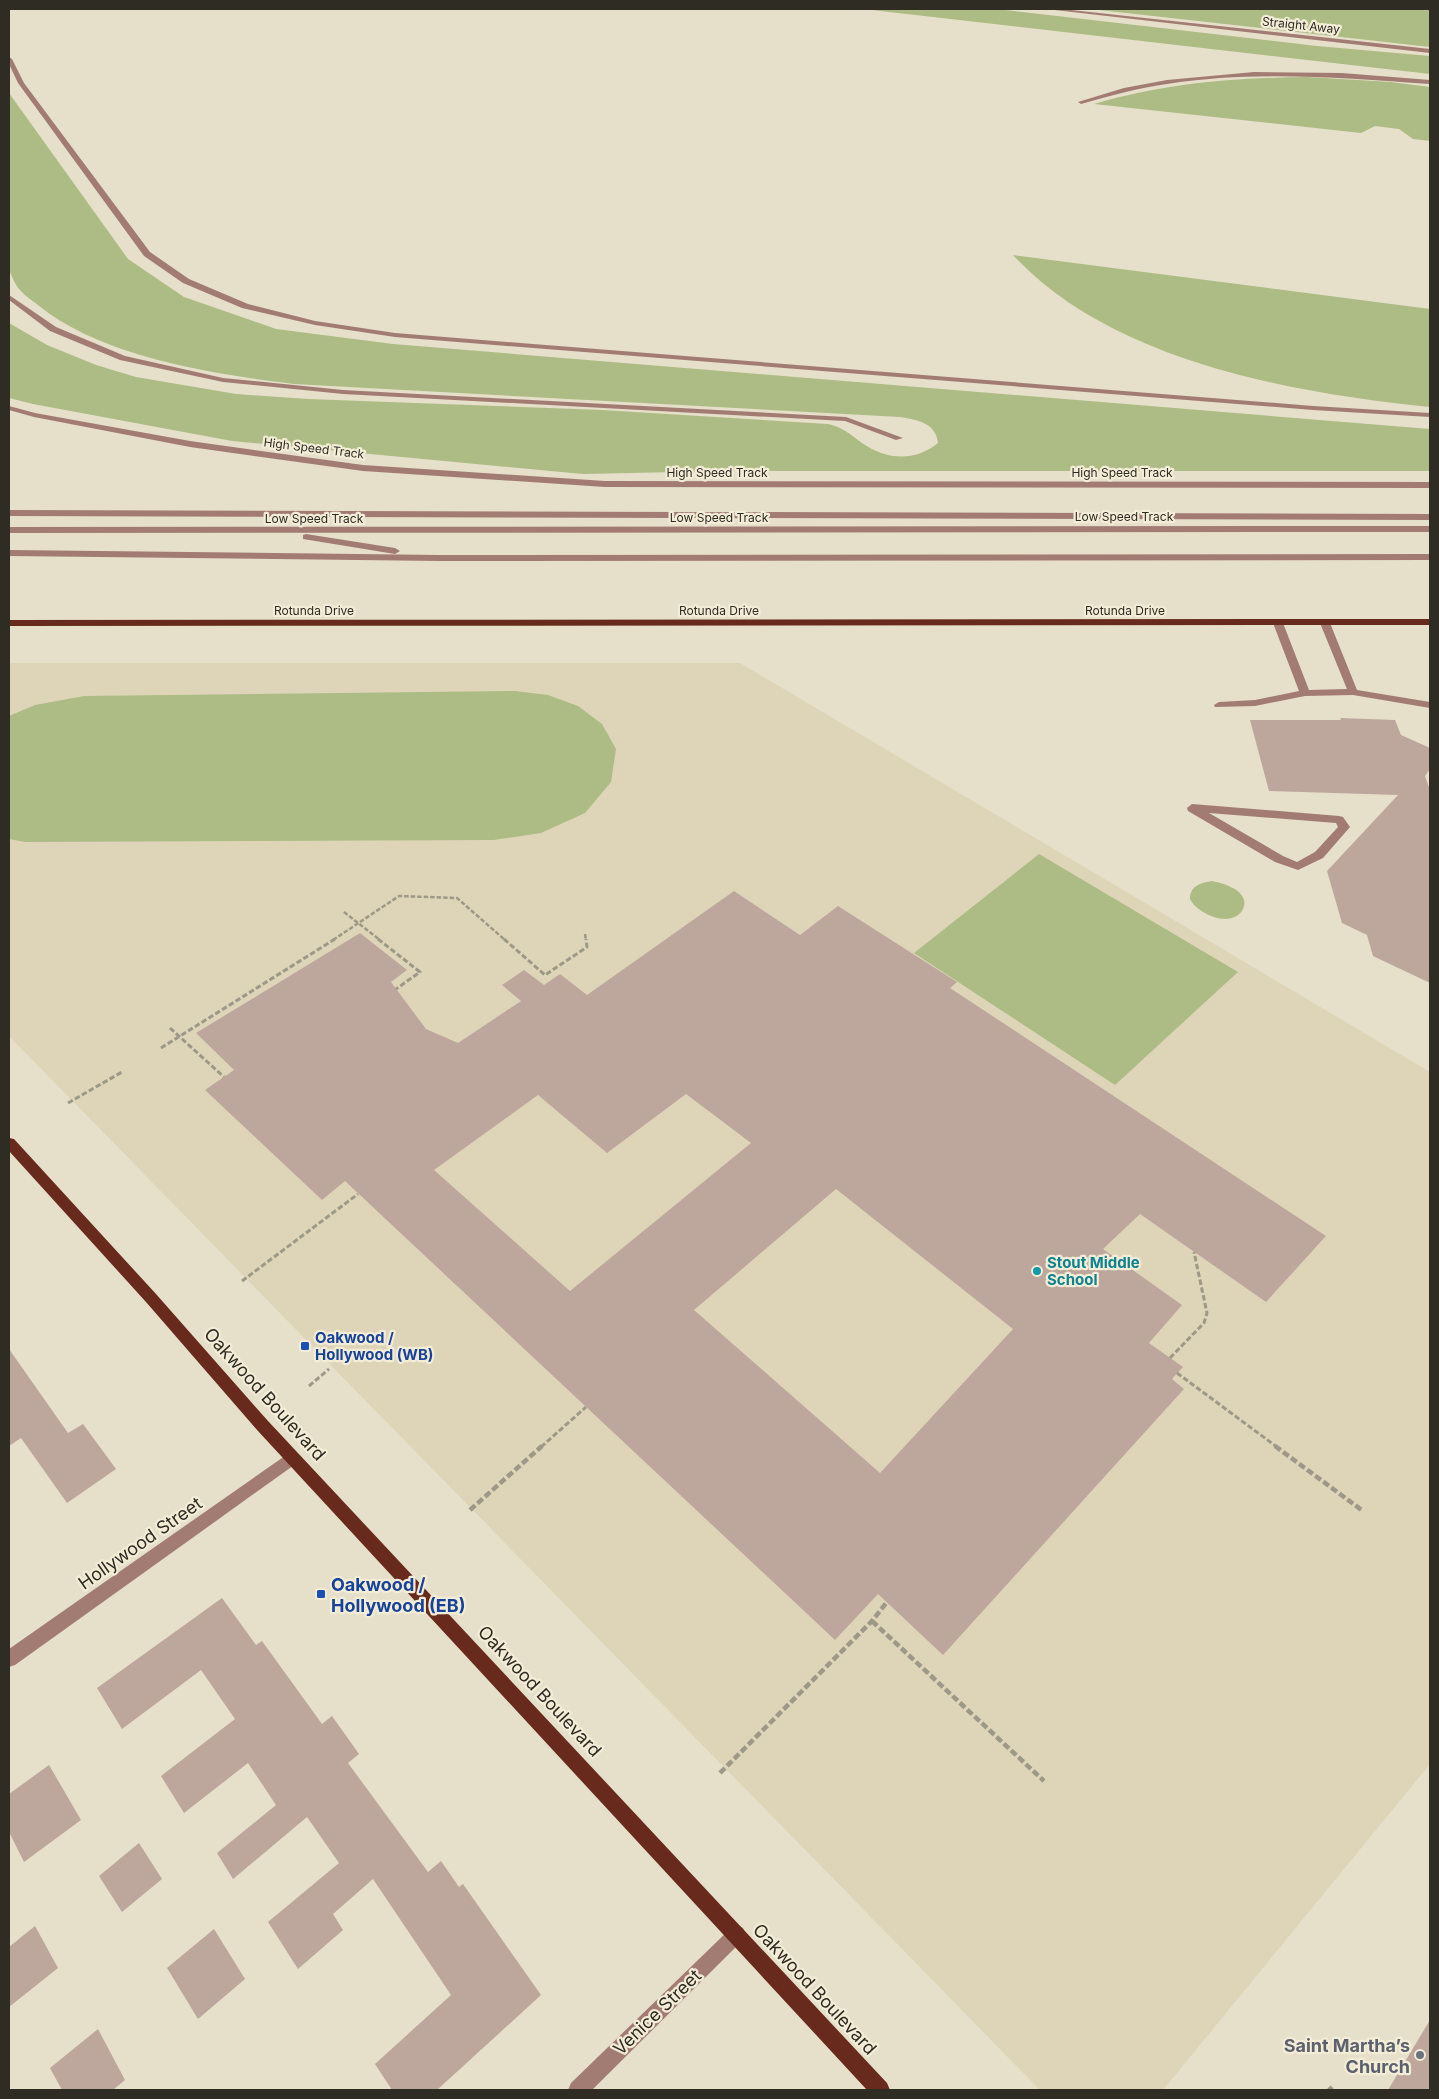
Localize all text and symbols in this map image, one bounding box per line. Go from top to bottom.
street label: Straight Away [1261,13,1341,37]
street label: High Speed Track [263,434,366,462]
street label: High Speed Track [666,465,768,480]
street label: High Speed Track [1071,465,1173,480]
street label: Low Speed Track [1075,509,1174,524]
street label: Low Speed Track [670,510,769,525]
street label: Low Speed Track [265,511,364,526]
street label: Rotunda Drive [274,603,354,618]
street label: Rotunda Drive [679,603,759,618]
street label: Rotunda Drive [1085,603,1165,618]
place label: Stout Middle School [1047,1253,1140,1289]
marker: Stout Middle School [1031,1265,1043,1277]
street label: Oakwood Boulevard [200,1323,330,1465]
place label: Oakwood / Hollywood (WB) [315,1328,433,1364]
marker: Oakwood / Hollywood (WB) [299,1340,311,1352]
street label: Hollywood Street [74,1492,206,1593]
place label: Oakwood / Hollywood (EB) [331,1574,465,1616]
marker: Oakwood / Hollywood (EB) [315,1588,327,1600]
street label: Oakwood Boulevard [474,1621,606,1761]
street label: Oakwood Boulevard [749,1919,881,2059]
street label: Venice Street [609,1965,705,2059]
place label: Saint Martha’s Church [1284,2035,1410,2077]
marker: Saint Martha’s Church [1414,2049,1426,2061]

